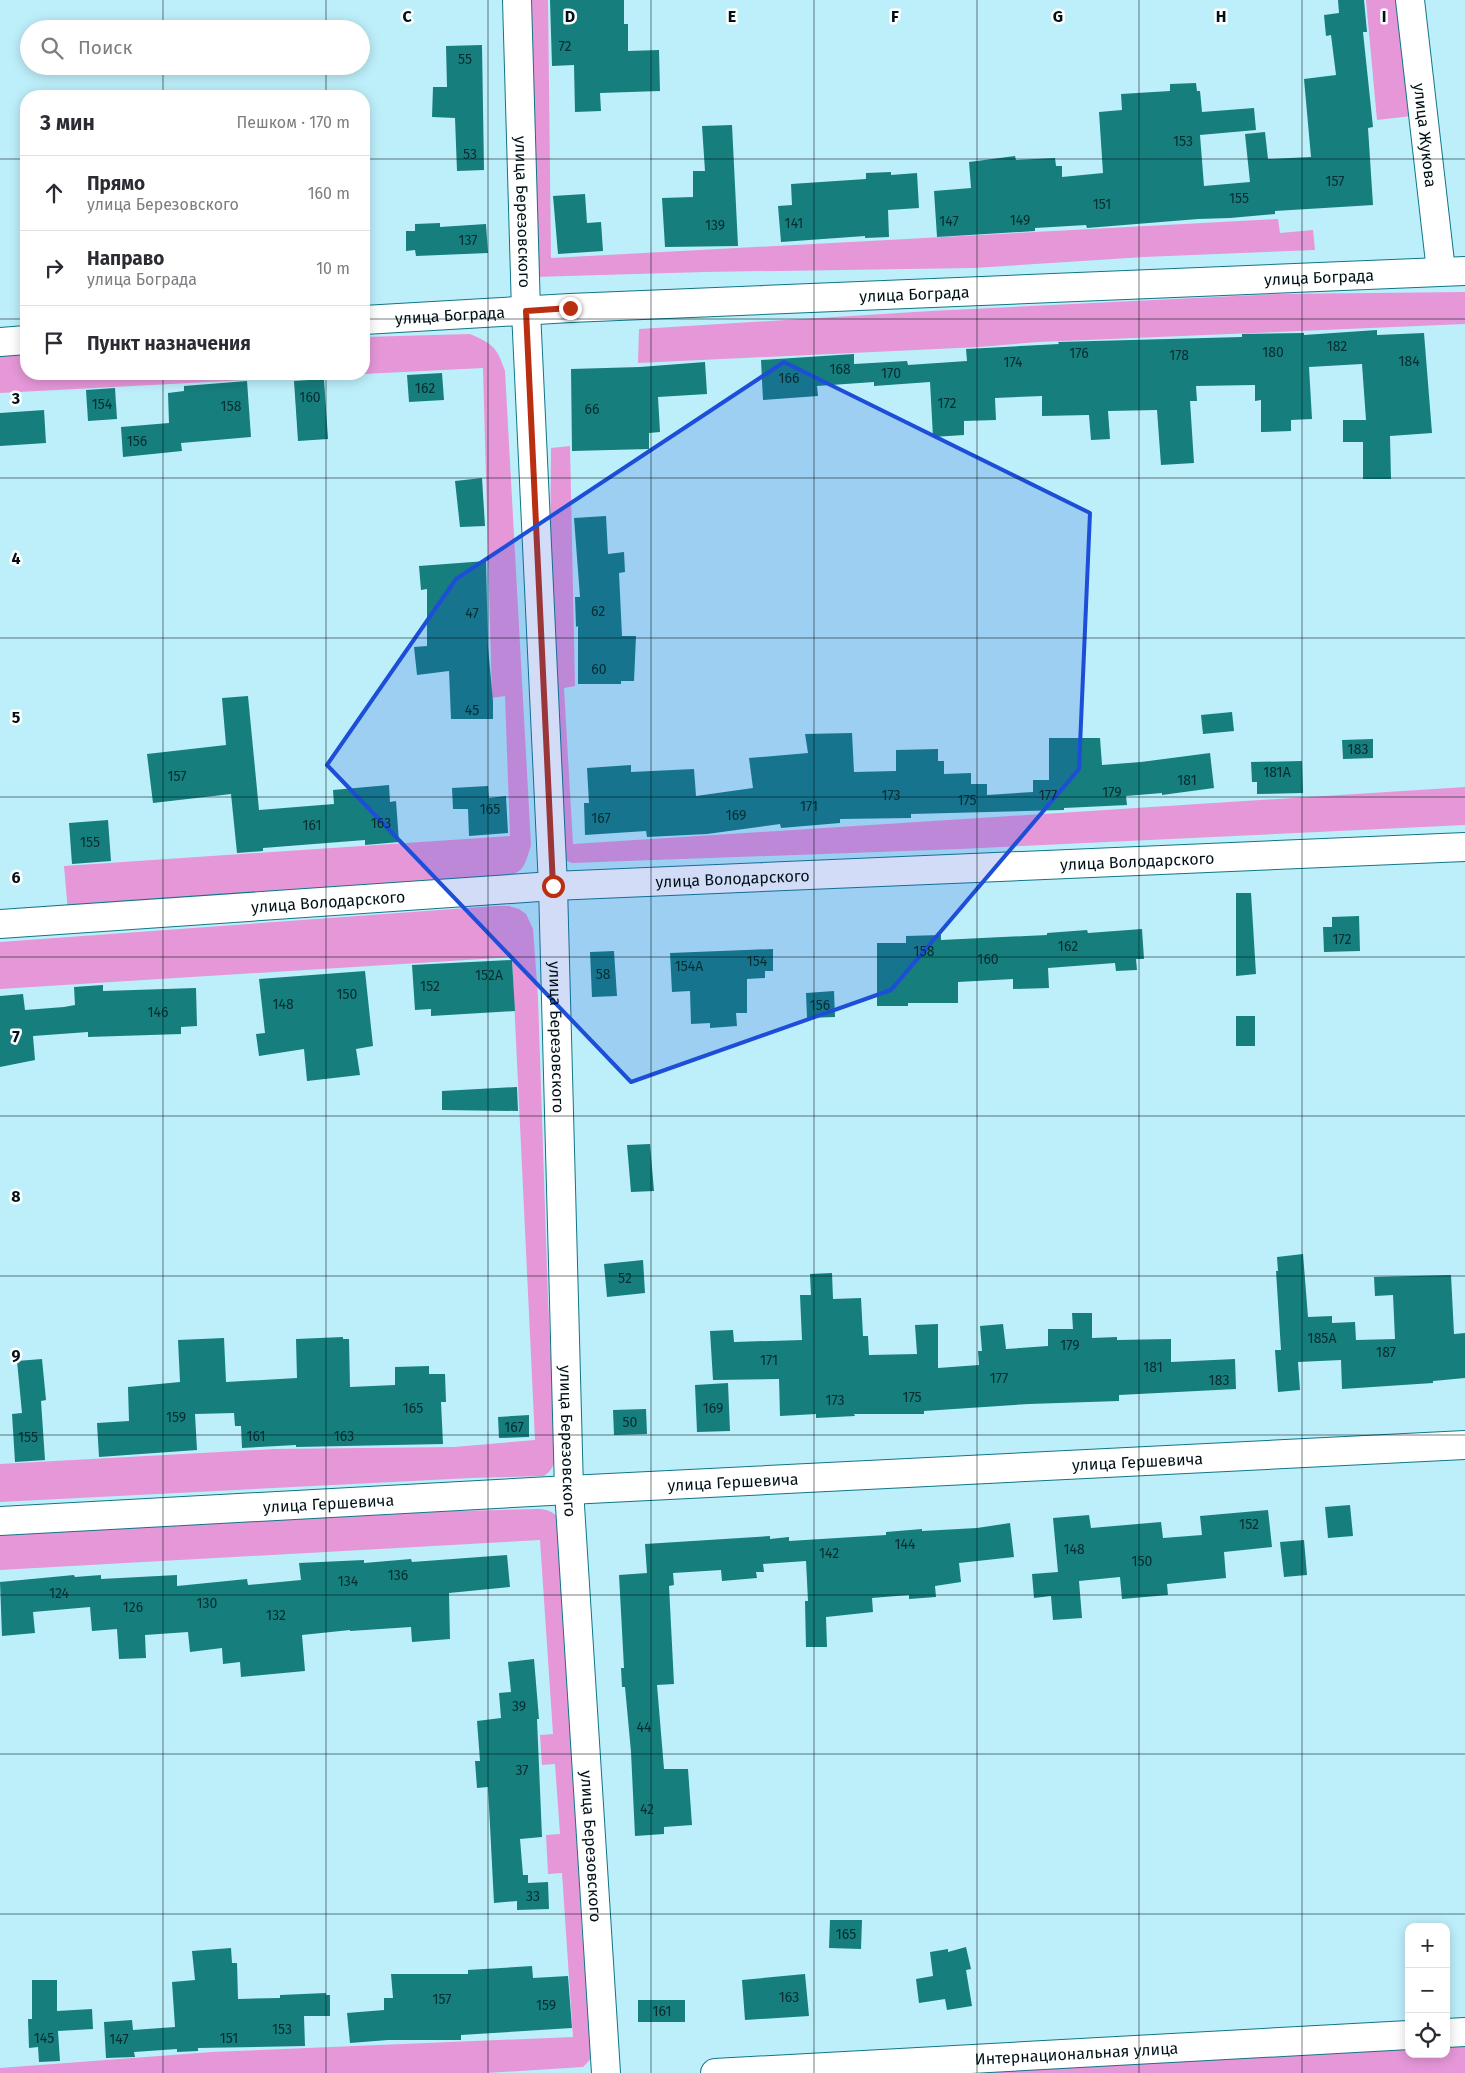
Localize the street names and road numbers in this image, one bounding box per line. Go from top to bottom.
street label: улица Жукова [1410,82,1441,188]
street label: улица Березовского [511,136,535,288]
street label: улица Бограда [1264,265,1374,289]
street label: улица Бограда [859,282,970,306]
street label: улица Бограда [394,302,505,328]
street label: улица Володарского [1060,848,1215,874]
street label: улица Володарского [655,866,810,891]
street label: улица Володарского [251,887,406,916]
street label: улица Березовского [545,961,569,1113]
street label: улица Березовского [556,1365,580,1518]
street label: улица Гершевича [1071,1449,1204,1474]
street label: улица Гершевича [667,1469,799,1495]
street label: улица Гершевича [262,1490,395,1516]
street label: улица Березовского [577,1770,606,1923]
street label: Интернациональная улица [974,2038,1179,2068]

